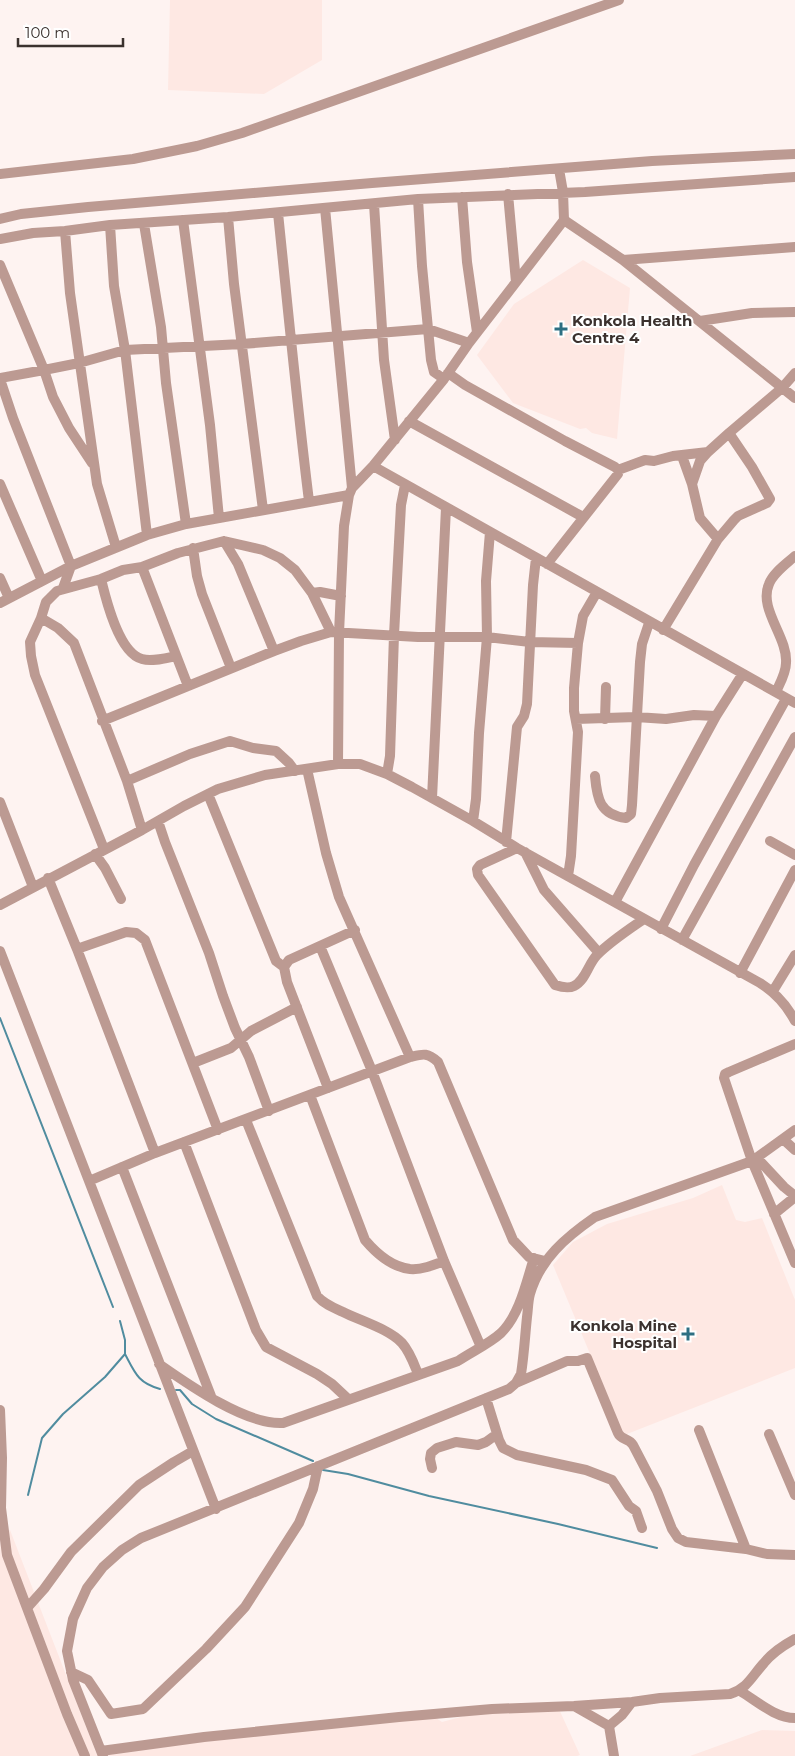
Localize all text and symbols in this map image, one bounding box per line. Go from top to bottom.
scale bar [18,15,122,47]
text: 100 m [25,23,70,42]
place label: Konkola Health Centre 4 [572,311,692,347]
marker: Konkola Health Centre 4 [554,322,568,336]
place label: Konkola Mine Hospital [570,1316,677,1352]
marker: Konkola Mine Hospital [681,1327,695,1341]

